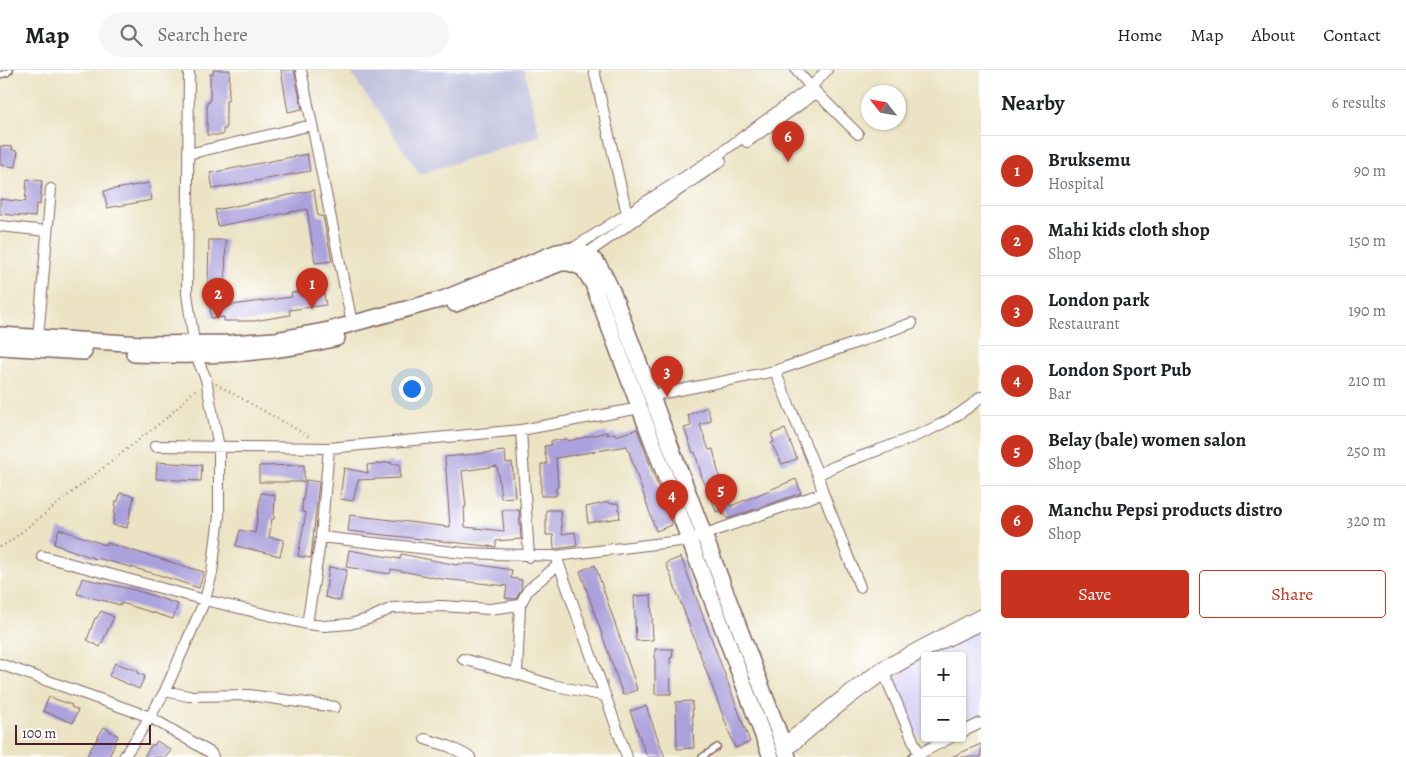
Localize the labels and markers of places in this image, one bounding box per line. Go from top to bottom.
pin: 6 [772,121,804,162]
pin: 1 [296,268,328,309]
pin: 2 [202,278,234,319]
pin: 3 [651,356,683,397]
pin: 5 [705,474,737,515]
pin: 4 [656,480,688,521]

